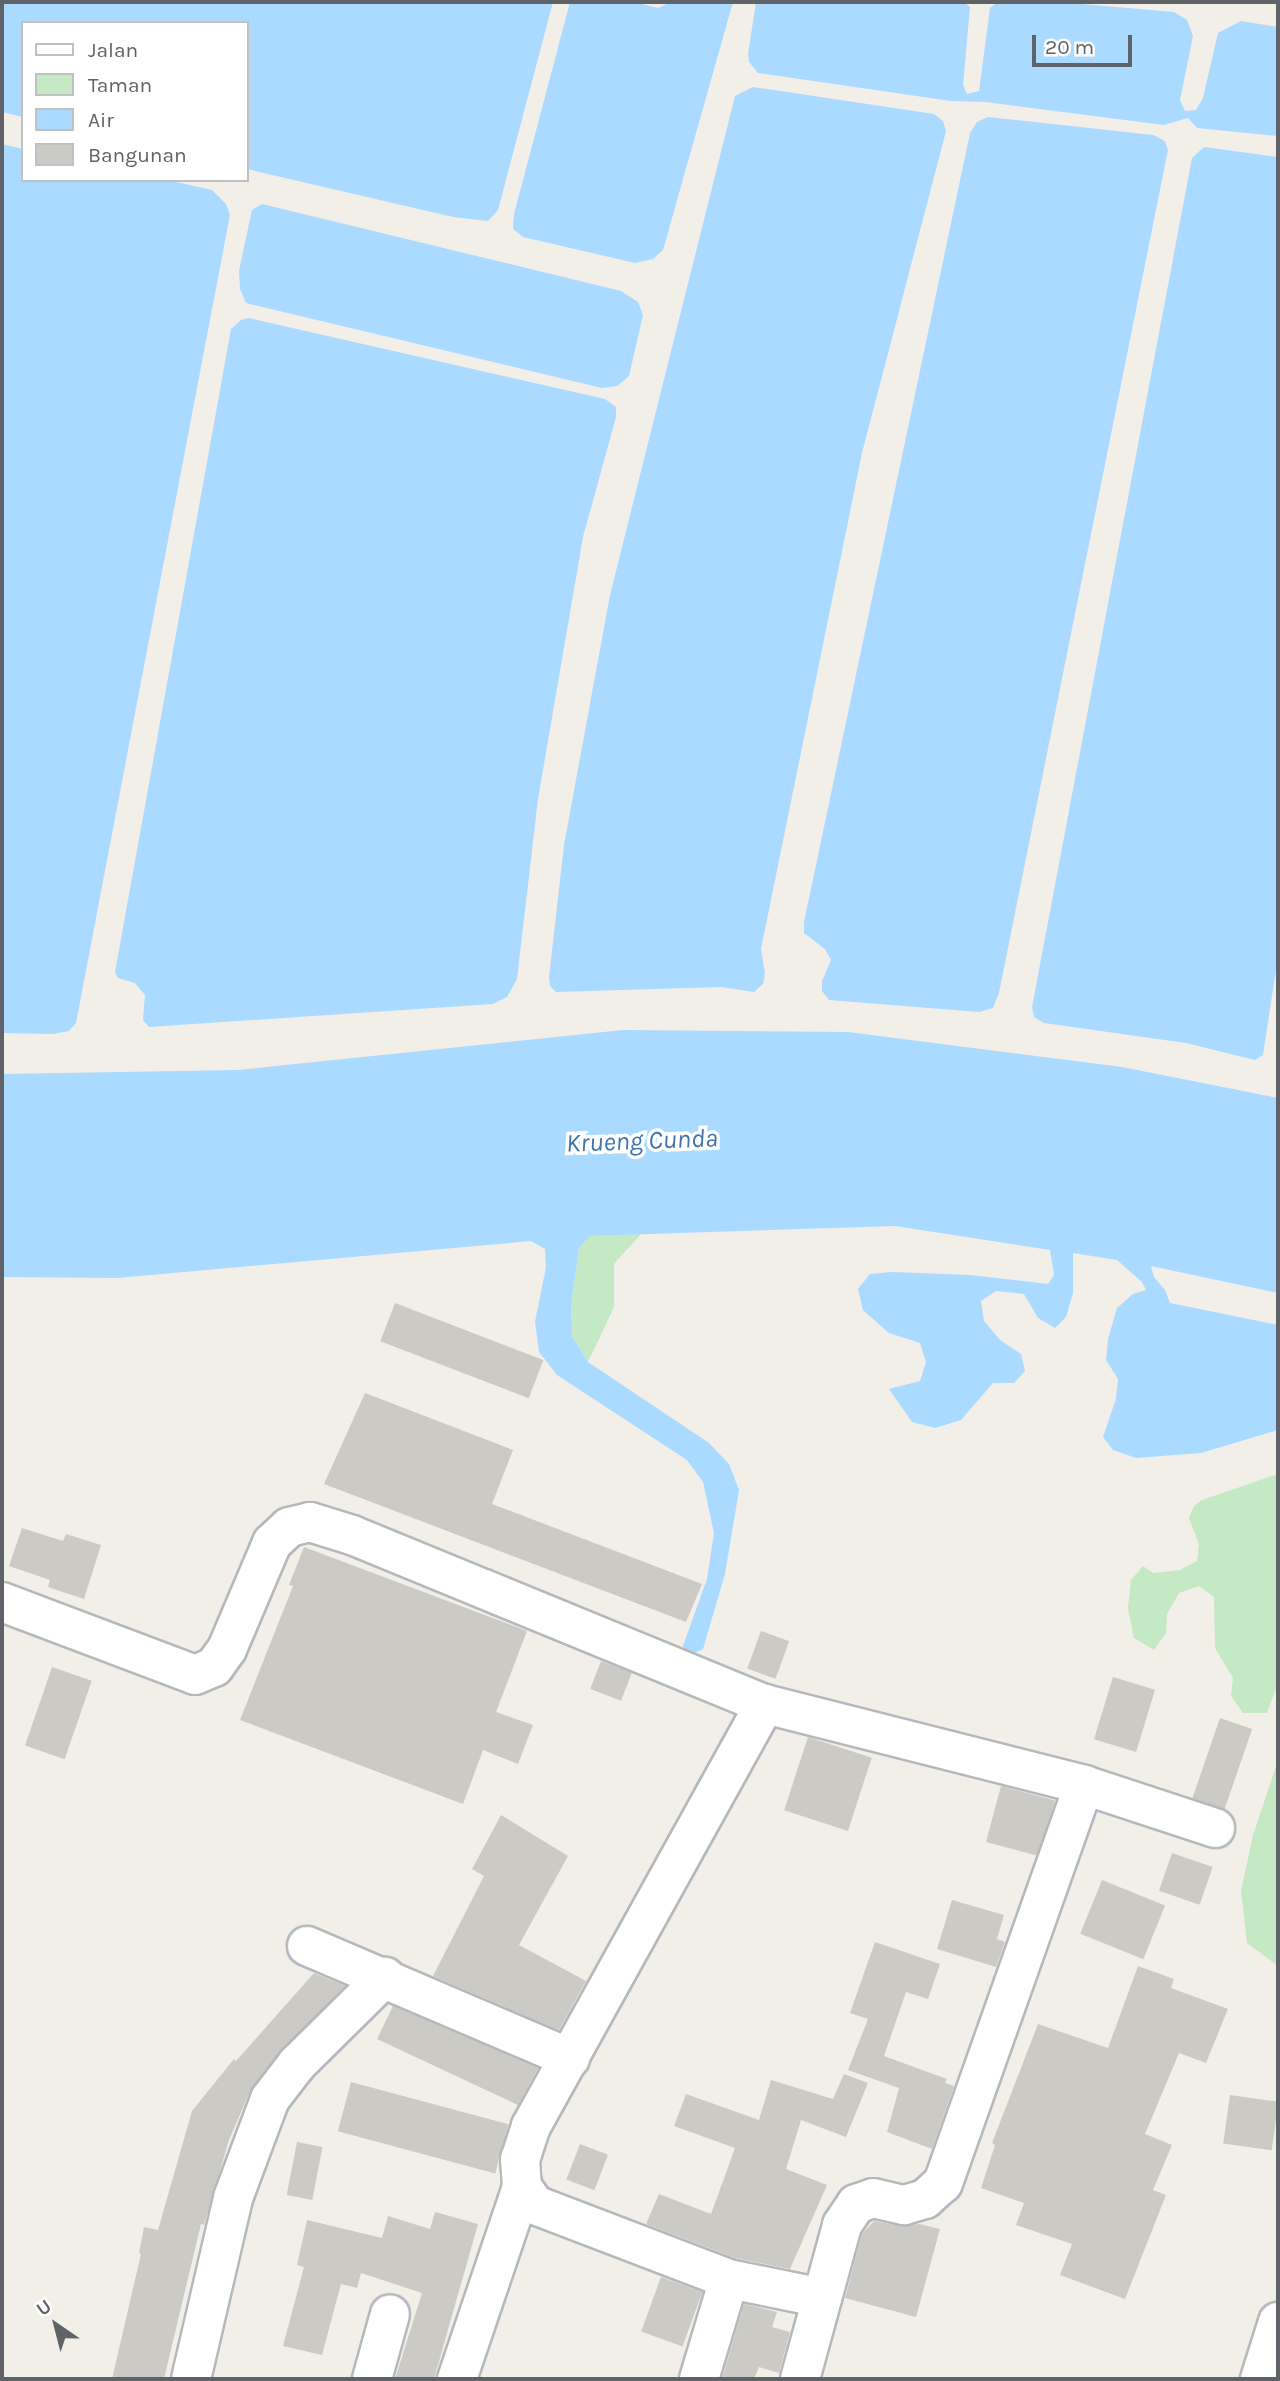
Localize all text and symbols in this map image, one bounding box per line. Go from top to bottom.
legend [21,21,248,182]
scale bar [1035,21,1135,65]
text: 20 m [1045,35,1094,59]
text: Jalan [88,38,138,62]
text: Taman [88,73,152,97]
text: Air [88,108,114,132]
text: Bangunan [88,143,187,167]
water label: Krueng Cunda [566,1123,718,1159]
north arrow [21,2290,91,2360]
text: U [32,2295,56,2321]

